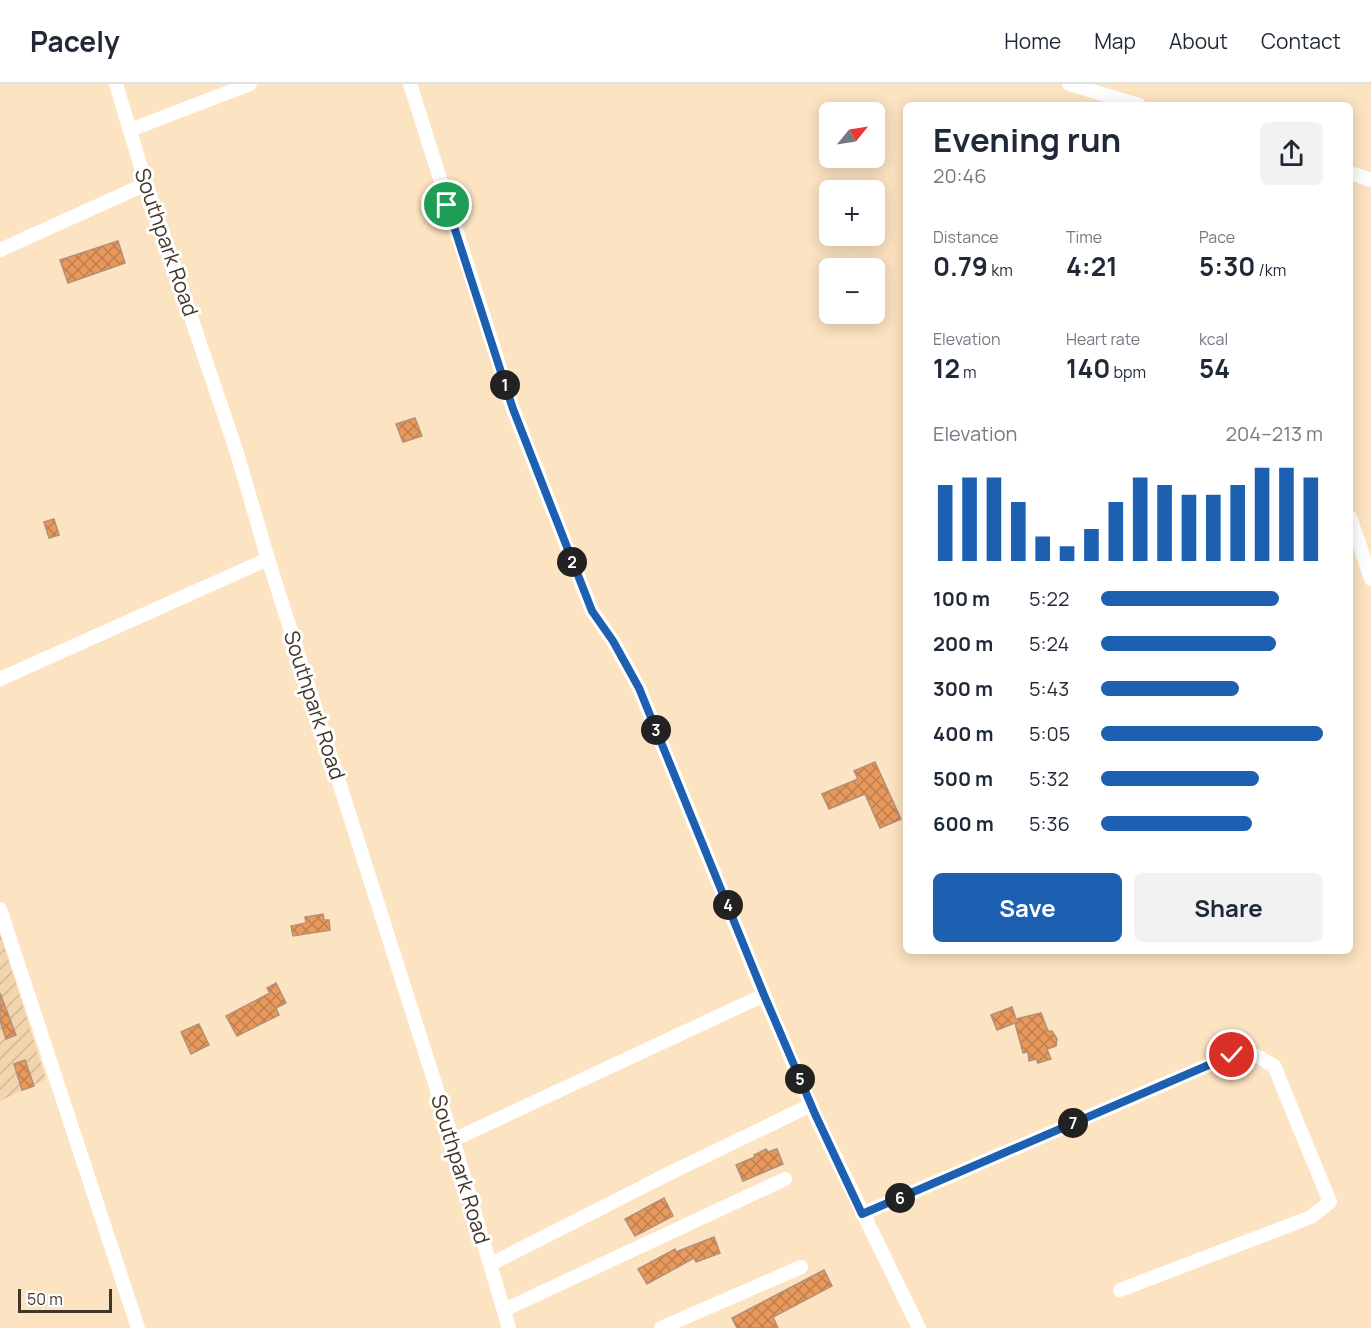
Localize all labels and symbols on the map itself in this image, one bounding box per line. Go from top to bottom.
north arrow [819,102,885,168]
street label: Southpark Road [129,164,205,320]
pin [421,179,472,230]
pin: 1 [490,370,520,400]
pin: 2 [557,547,587,577]
street label: Southpark Road [278,627,352,783]
pin: 3 [641,715,671,745]
pin: 4 [713,890,743,920]
pin [1206,1029,1257,1080]
pin: 5 [785,1064,815,1094]
street label: Southpark Road [425,1091,497,1247]
pin: 7 [1058,1108,1088,1138]
pin: 6 [885,1183,915,1213]
scale bar [18,1286,112,1314]

